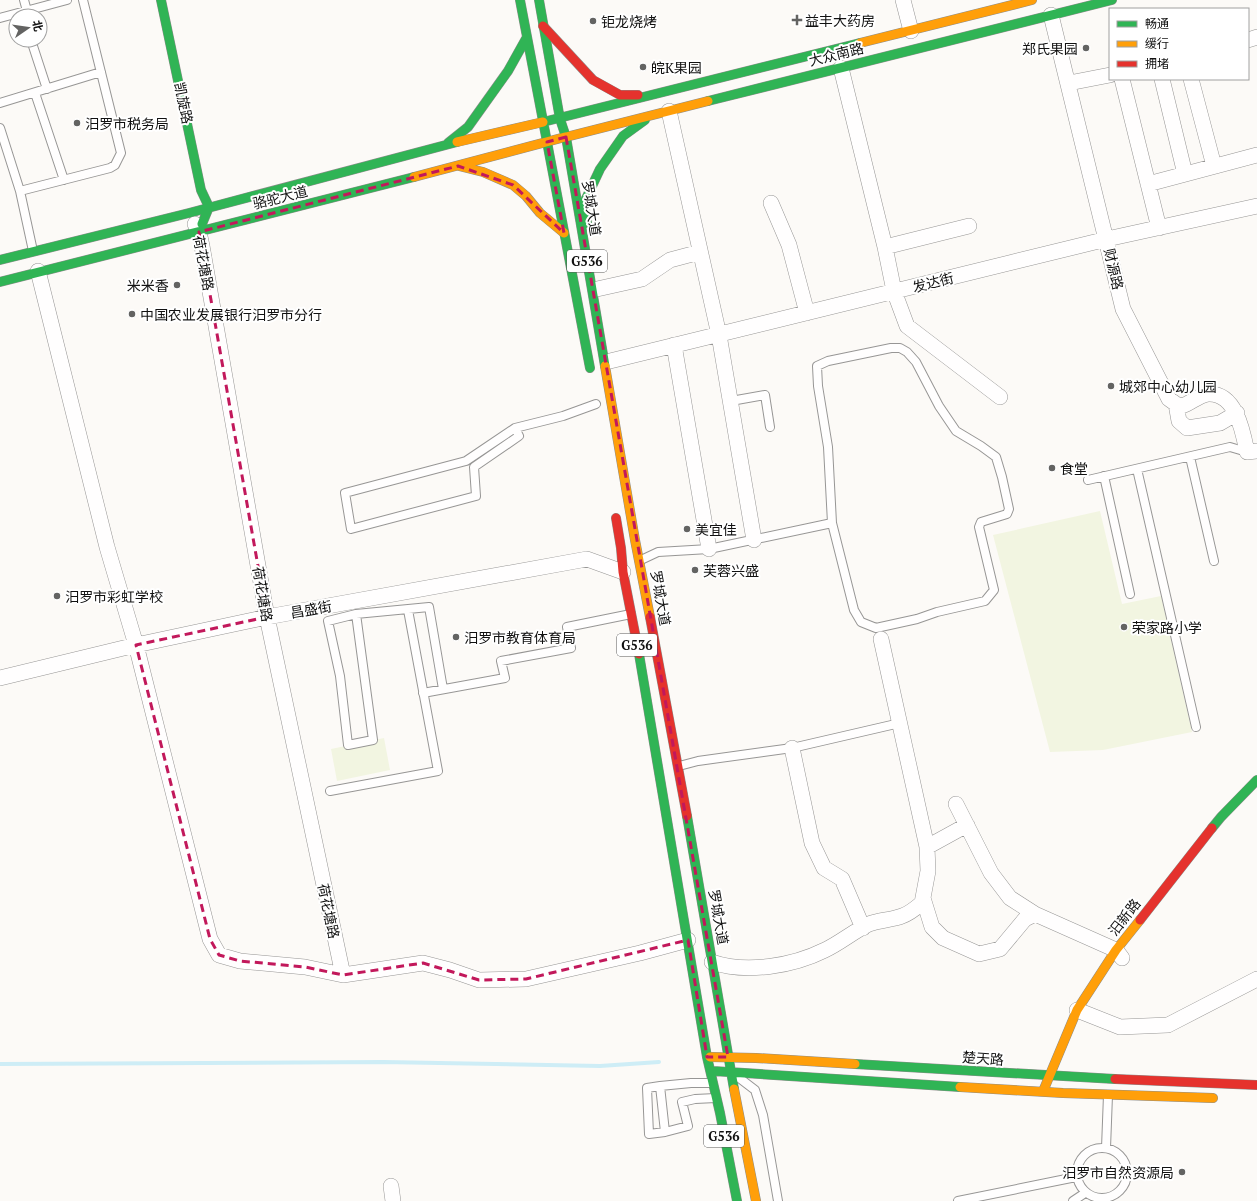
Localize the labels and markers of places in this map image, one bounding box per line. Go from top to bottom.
place label: 益丰大药房 [805,11,875,30]
place label: 钜龙烧烤 [601,12,657,31]
marker: 益丰大药房 [792,15,802,25]
marker: 钜龙烧烤 [588,16,598,26]
place label: 郑氏果园 [1022,39,1078,58]
marker: 郑氏果园 [1081,43,1091,53]
place label: 皖K果园 [651,58,702,77]
marker: 皖K果园 [638,62,648,72]
place label: 汨罗市税务局 [85,114,169,133]
marker: 汨罗市税务局 [72,118,82,128]
place label: 米米香 [127,276,169,295]
marker: 米米香 [172,280,182,290]
place label: 中国农业发展银行汨罗市分行 [140,305,322,324]
marker: 中国农业发展银行汨罗市分行 [127,309,137,319]
place label: 城郊中心幼儿园 [1119,377,1217,396]
marker: 城郊中心幼儿园 [1106,381,1116,391]
place label: 食堂 [1060,459,1088,478]
marker: 食堂 [1047,463,1057,473]
place label: 美宜佳 [695,520,737,539]
marker: 美宜佳 [682,524,692,534]
place label: 芙蓉兴盛 [703,561,759,580]
marker: 芙蓉兴盛 [690,565,700,575]
place label: 汨罗市彩虹学校 [65,587,163,606]
marker: 汨罗市彩虹学校 [52,591,62,601]
place label: 荣家路小学 [1132,618,1202,637]
marker: 荣家路小学 [1119,622,1129,632]
place label: 汨罗市教育体育局 [464,628,576,647]
marker: 汨罗市教育体育局 [451,632,461,642]
place label: 汨罗市自然资源局 [1062,1163,1174,1182]
marker: 汨罗市自然资源局 [1177,1167,1187,1177]

